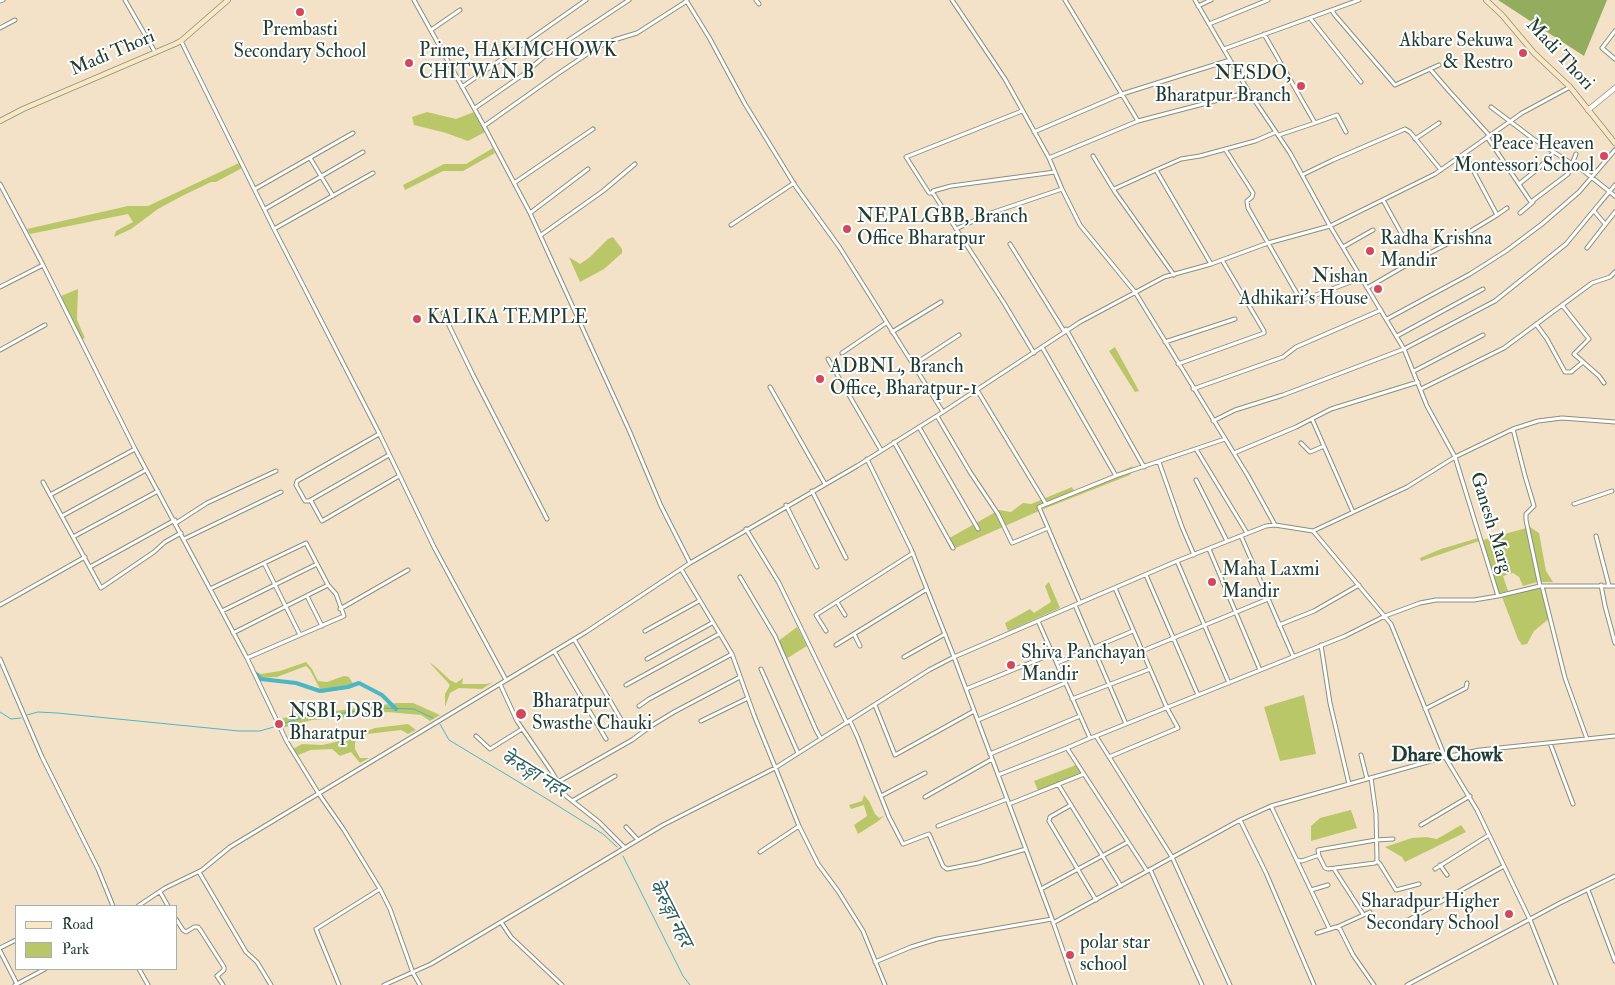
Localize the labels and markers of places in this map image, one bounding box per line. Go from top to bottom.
marker: Prembasti Secondary School [294,6,306,18]
place label: Prembasti Secondary School [234,20,366,64]
place label: Akbare Sekuwa & Restro [1399,31,1513,75]
place label: Prime, HAKIMCHOWK CHITWAN B [419,41,617,85]
marker: Akbare Sekuwa & Restro [1517,47,1529,59]
marker: Prime, HAKIMCHOWK CHITWAN B [403,57,415,69]
place label: NESDO, Bharatpur Branch [1155,64,1291,108]
marker: NESDO, Bharatpur Branch [1295,80,1307,92]
place label: Peace Heaven Montessori School [1453,134,1594,178]
marker: Peace Heaven Montessori School [1598,150,1610,162]
place label: NEPALGBB, Branch Office Bharatpur [857,207,1028,251]
marker: NEPALGBB, Branch Office Bharatpur [841,223,853,235]
place label: Radha Krishna Mandir [1380,229,1492,273]
marker: Radha Krishna Mandir [1364,245,1376,257]
place label: Nishan Adhikari's House [1239,267,1368,311]
marker: Nishan Adhikari's House [1372,283,1384,295]
place label: KALIKA TEMPLE [427,308,588,330]
marker: KALIKA TEMPLE [411,313,423,325]
place label: ADBNL, Branch Office, Bharatpur-1 [830,357,977,401]
marker: ADBNL, Branch Office, Bharatpur-1 [814,373,826,385]
place label: Maha Laxmi Mandir [1222,560,1320,604]
marker: Maha Laxmi Mandir [1206,576,1218,588]
place label: Shiva Panchayan Mandir [1021,643,1146,687]
marker: Shiva Panchayan Mandir [1005,659,1017,671]
place label: Bharatpur Swasthe Chauki [532,692,652,736]
place label: NSBI, DSB Bharatpur [289,702,384,746]
marker: Bharatpur Swasthe Chauki [514,707,528,721]
marker: NSBI, DSB Bharatpur [273,718,285,730]
place label: Sharadpur Higher Secondary School [1361,892,1499,936]
marker: Sharadpur Higher Secondary School [1503,908,1515,920]
place label: polar star school [1080,933,1150,977]
marker: polar star school [1064,949,1076,961]

